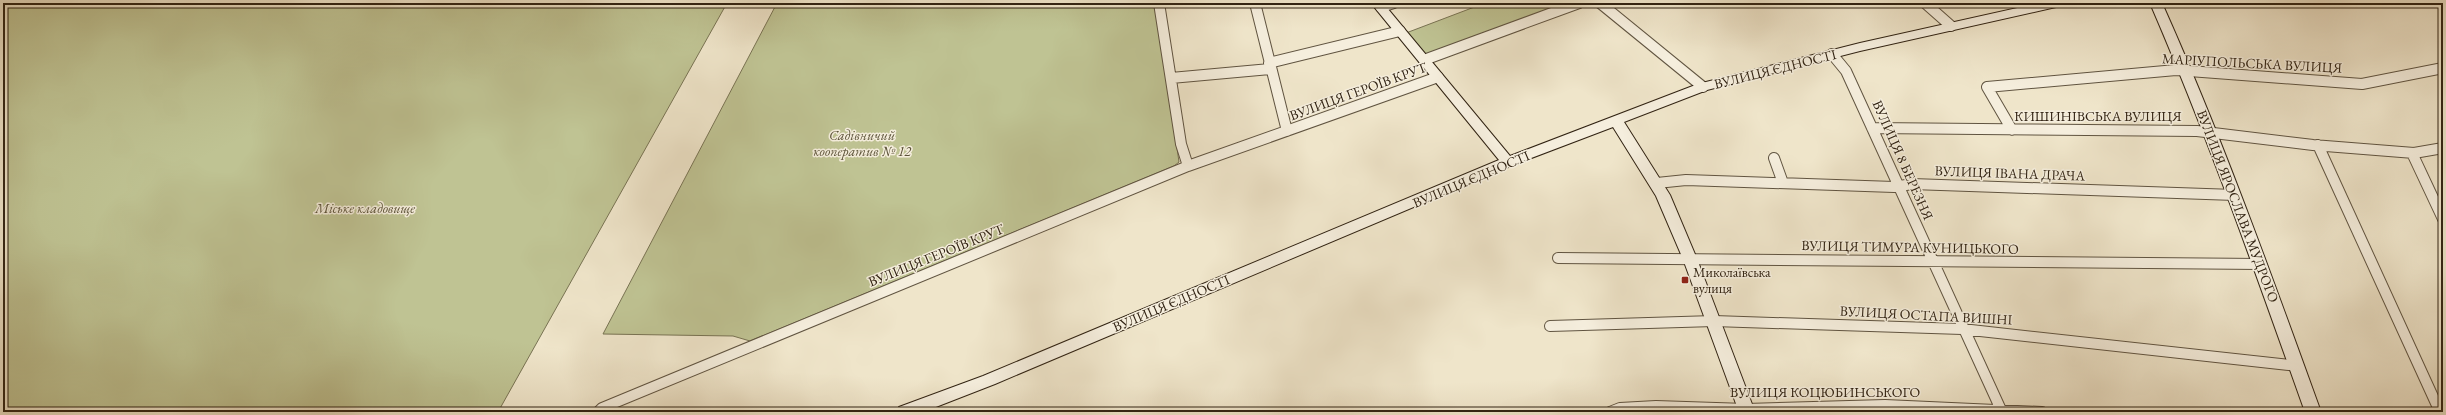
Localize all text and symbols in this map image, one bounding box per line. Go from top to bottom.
street label: ВУЛИЦЯ ЄДНОСТІ [1712,45,1838,93]
street label: МАРІУПОЛЬСЬКА ВУЛИЦЯ [2161,49,2343,77]
street label: ВУЛИЦЯ ГЕРОЇВ КРУТ [1287,58,1430,124]
street label: ВУЛИЦЯ 8 БЕРЕЗНЯ [1868,97,1938,223]
street label: КИШИНІВСЬКА ВУЛИЦЯ [2014,107,2182,125]
street label: ВУЛИЦЯ ЯРОСЛАВА МУДРОГО [2193,107,2283,305]
park label: Садівничий кооператив № 12 [813,126,912,160]
street label: ВУЛИЦЯ ЄДНОСТІ [1410,146,1532,212]
street label: ВУЛИЦЯ ІВАНА ДРАЧА [1934,161,2086,185]
park label: Міське кладовище [314,199,415,217]
street label: ВУЛИЦЯ ГЕРОЇВ КРУТ [865,219,1007,290]
street label: ВУЛИЦЯ ТИМУРА КУНИЦЬКОГО [1801,236,2019,258]
place label: Миколаївська вулиця [1693,263,1771,297]
street label: ВУЛИЦЯ ЄДНОСТІ [1110,270,1232,336]
marker: Миколаївська вулиця [1680,275,1690,285]
street label: ВУЛИЦЯ ОСТАПА ВИШНІ [1839,301,2013,329]
street label: ВУЛИЦЯ КОЦЮБИНСЬКОГО [1730,383,1920,401]

